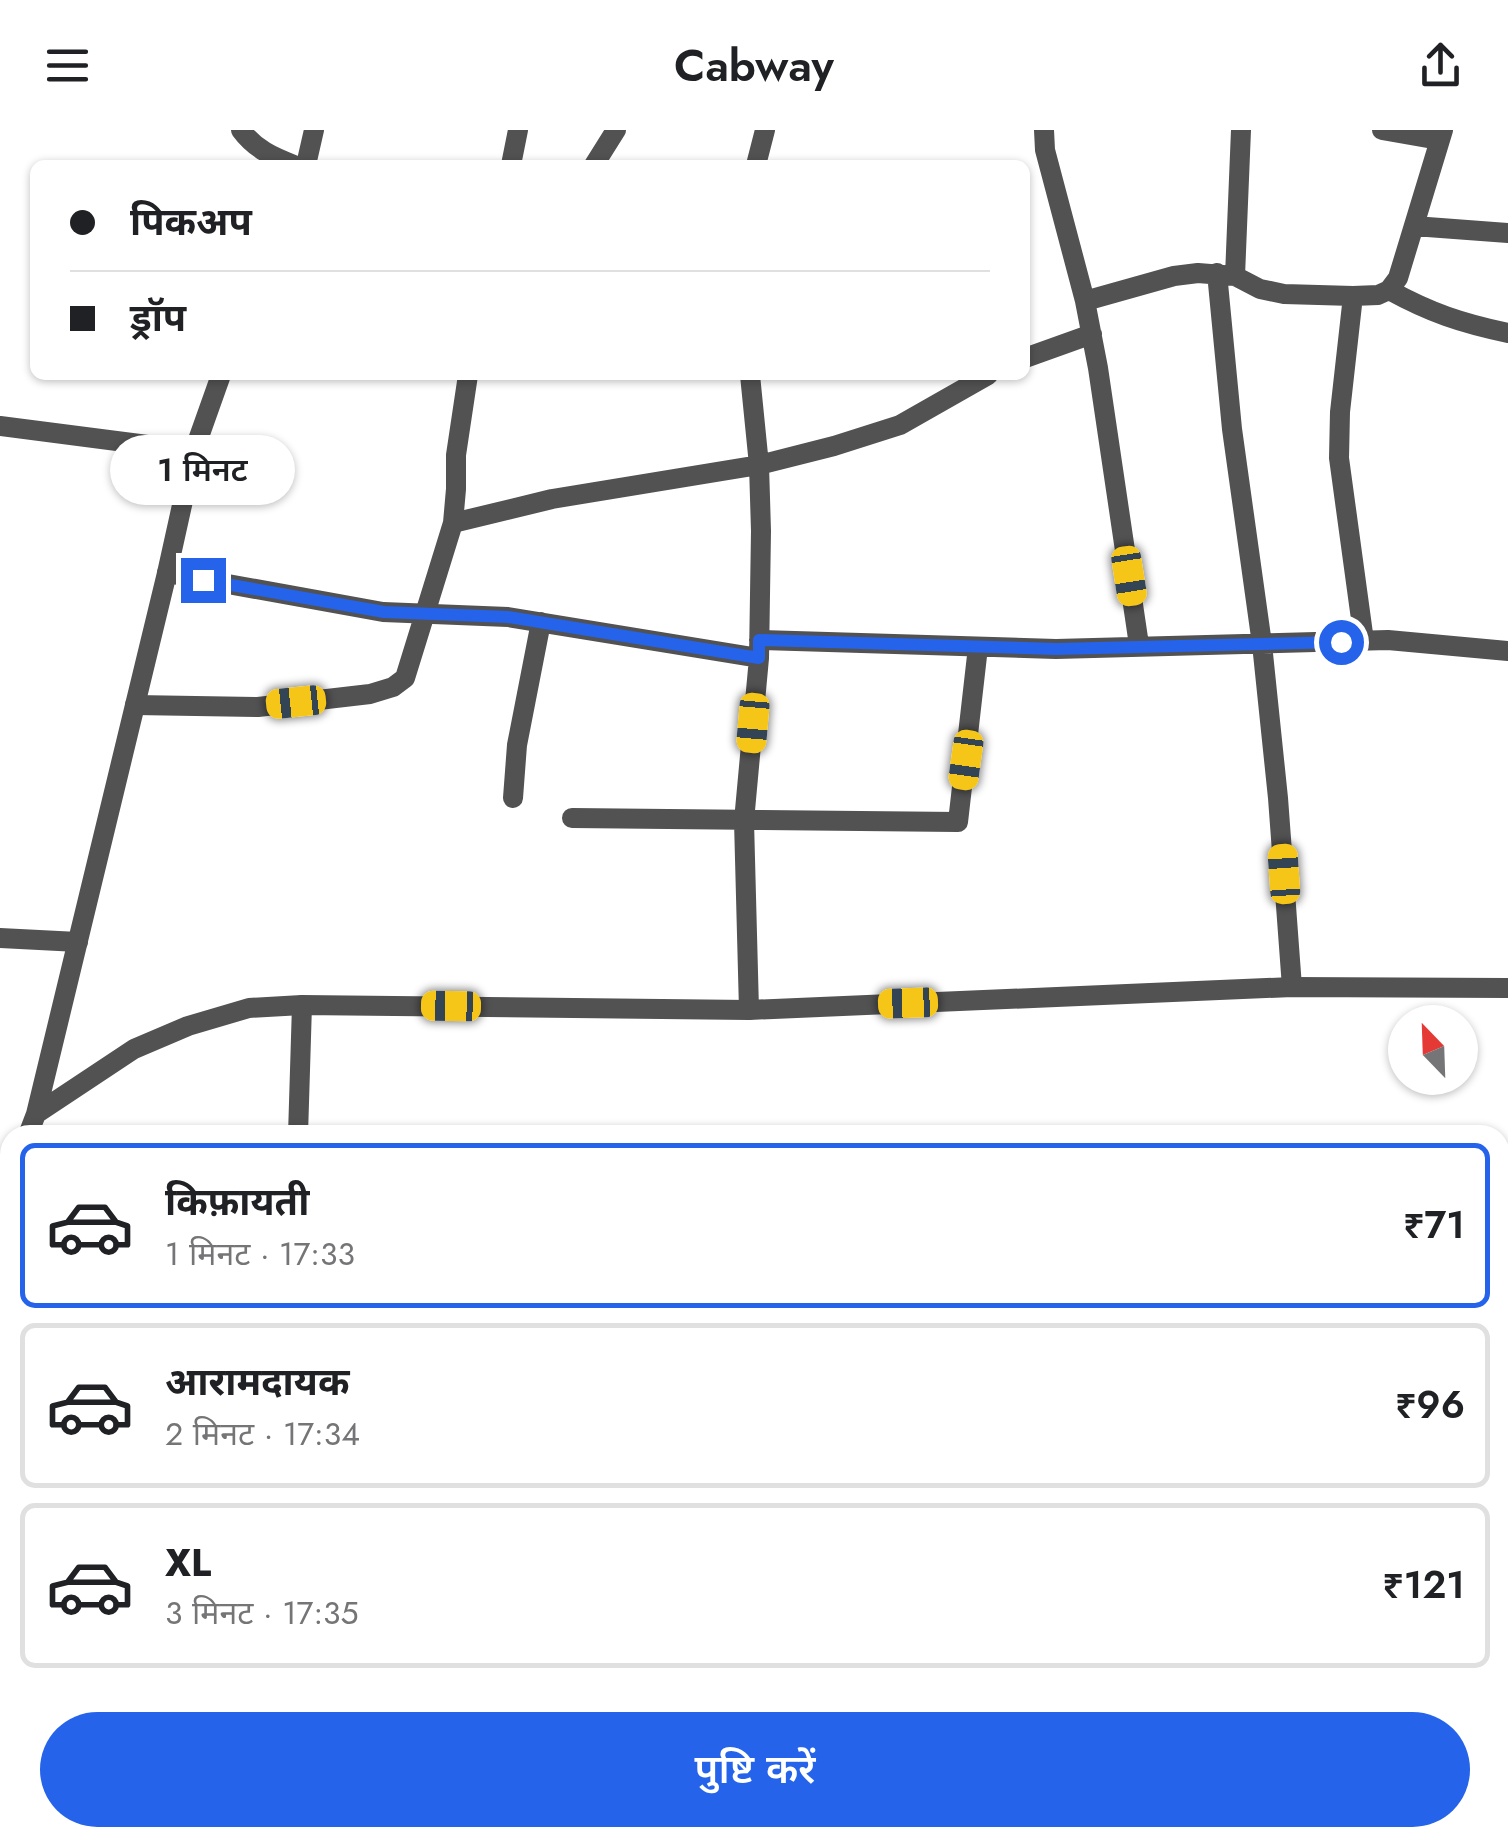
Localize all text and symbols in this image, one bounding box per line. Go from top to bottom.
text: Cabway [674,33,834,98]
icon: menu [40,38,95,93]
icon: share [1413,38,1468,93]
text: पिकअप [130,194,252,249]
text: ड्रॉप [130,290,186,345]
callout: 1 मिनट [110,435,296,505]
text: 1 मिनट [157,447,248,493]
car [1109,544,1149,608]
route end [181,558,226,603]
route start [1319,620,1364,665]
car [265,684,327,720]
car [735,692,771,754]
car [947,728,985,792]
car [1267,843,1301,905]
car [877,987,939,1019]
car [421,990,481,1022]
north arrow [1388,1005,1478,1095]
map controls [1388,1005,1478,1095]
text: किफ़ायती [165,1174,309,1229]
icon: car [45,1181,135,1271]
text: ₹71 [1403,1197,1465,1252]
text: 1 मिनट · 17:33 [165,1231,355,1277]
text: आरामदायक [165,1354,349,1409]
icon: car [45,1361,135,1451]
text: ₹96 [1395,1377,1465,1432]
text: 2 मिनट · 17:34 [165,1411,360,1457]
text: XL [165,1535,211,1590]
icon: car [45,1541,135,1631]
text: ₹121 [1382,1557,1465,1612]
text: 3 मिनट · 17:35 [165,1590,359,1636]
button: पुष्टि करें [40,1712,1470,1827]

